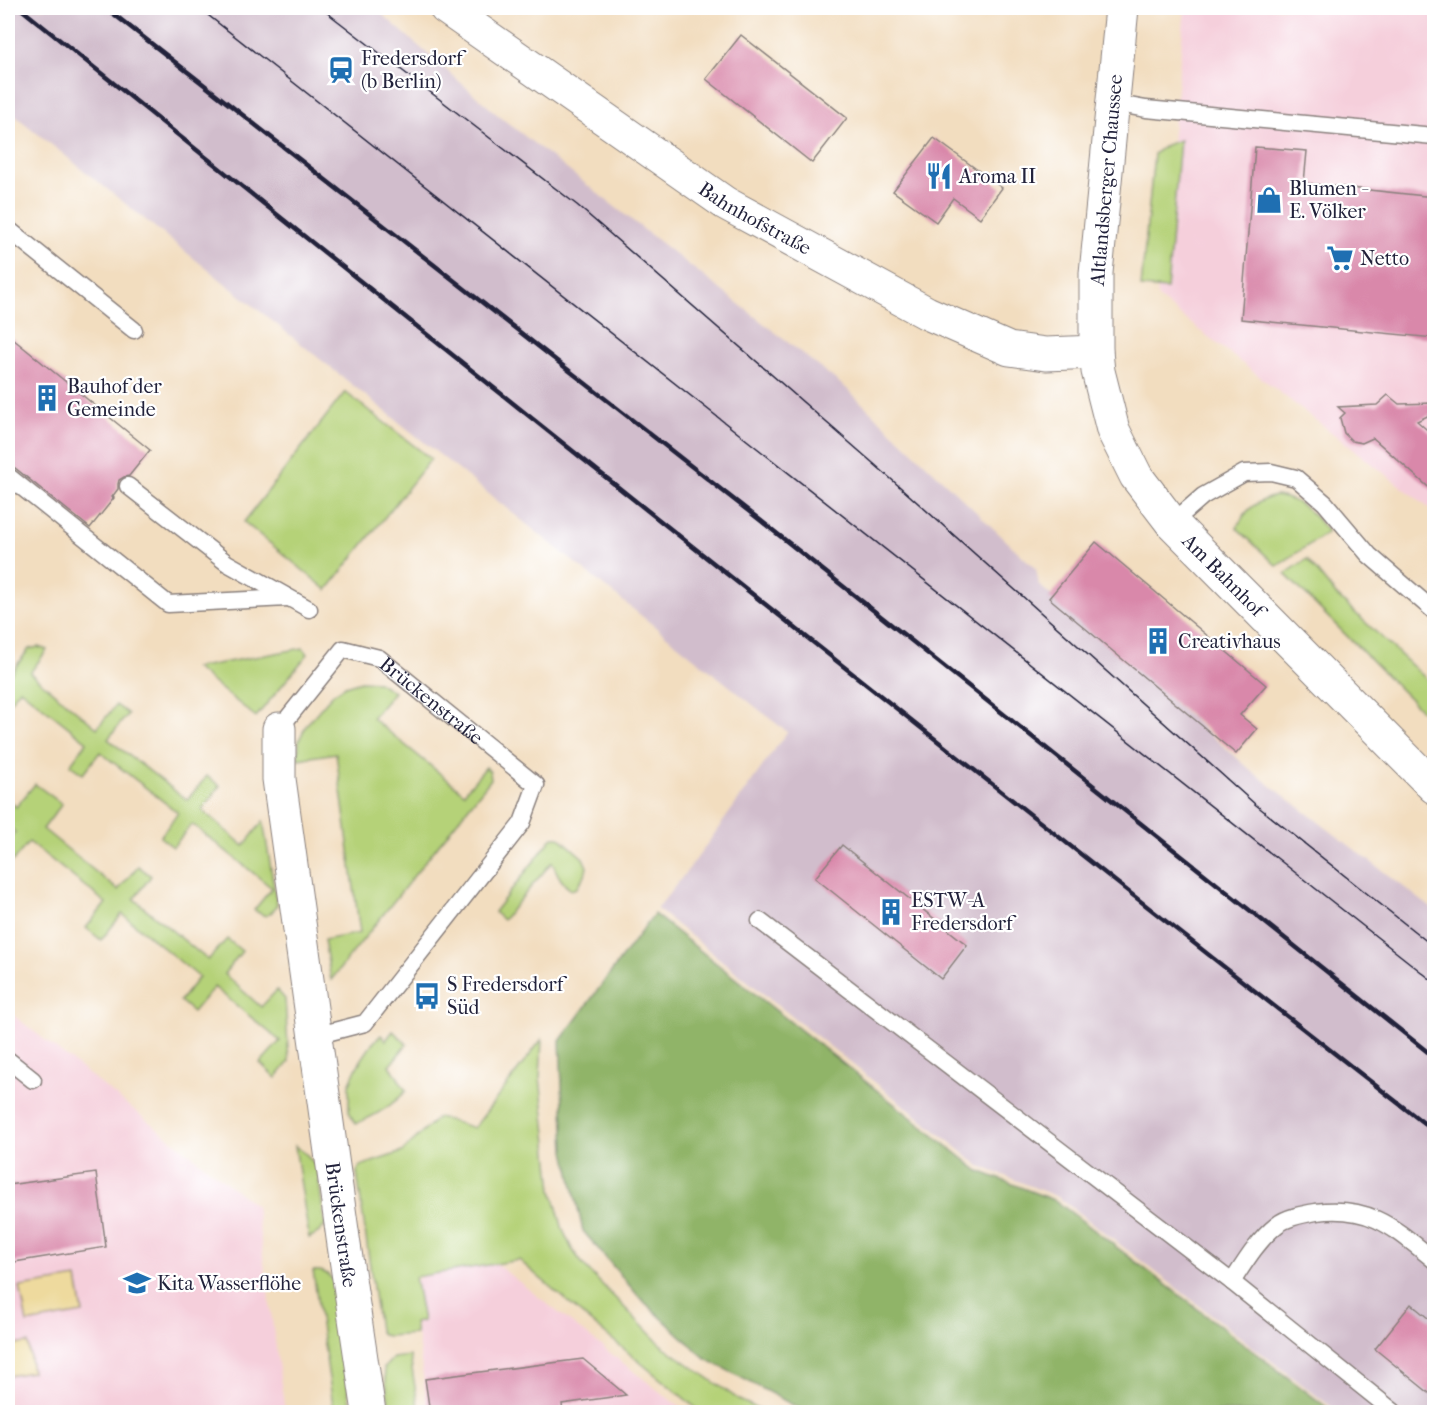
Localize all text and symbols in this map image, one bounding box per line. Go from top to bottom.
place label: Fredersdorf (b Berlin) [361,47,467,93]
station icon: Fredersdorf (b Berlin) [326,55,356,85]
street label: Altlandsberger Chaussee [1086,73,1127,288]
restaurant icon: Aroma II [924,161,954,191]
place label: Aroma II [958,165,1036,188]
street label: Bahnhofstraße [694,177,815,260]
place label: Blumen - E. Völker [1289,177,1369,223]
shop icon: Blumen - E. Völker [1254,185,1284,215]
supermarket icon: Netto [1325,243,1355,273]
place label: Netto [1360,247,1409,270]
place label: Bauhof der Gemeinde [67,375,162,421]
building icon: Bauhof der Gemeinde [32,383,62,413]
street label: Am Bahnhof [1177,529,1272,624]
building icon: Creativhaus [1143,626,1173,656]
place label: Creativhaus [1178,630,1281,653]
street label: Brückenstraße [375,652,488,750]
place label: ESTW-A Fredersdorf [911,889,1017,935]
building icon: ESTW-A Fredersdorf [876,897,906,927]
place label: S Fredersdorf Süd [447,973,568,1019]
bus stop icon: S Fredersdorf Süd [412,981,442,1011]
street label: Brückenstraße [321,1161,361,1289]
school or university icon: Kita Wasserflöhe [122,1268,152,1298]
place label: Kita Wasserflöhe [157,1272,301,1295]

